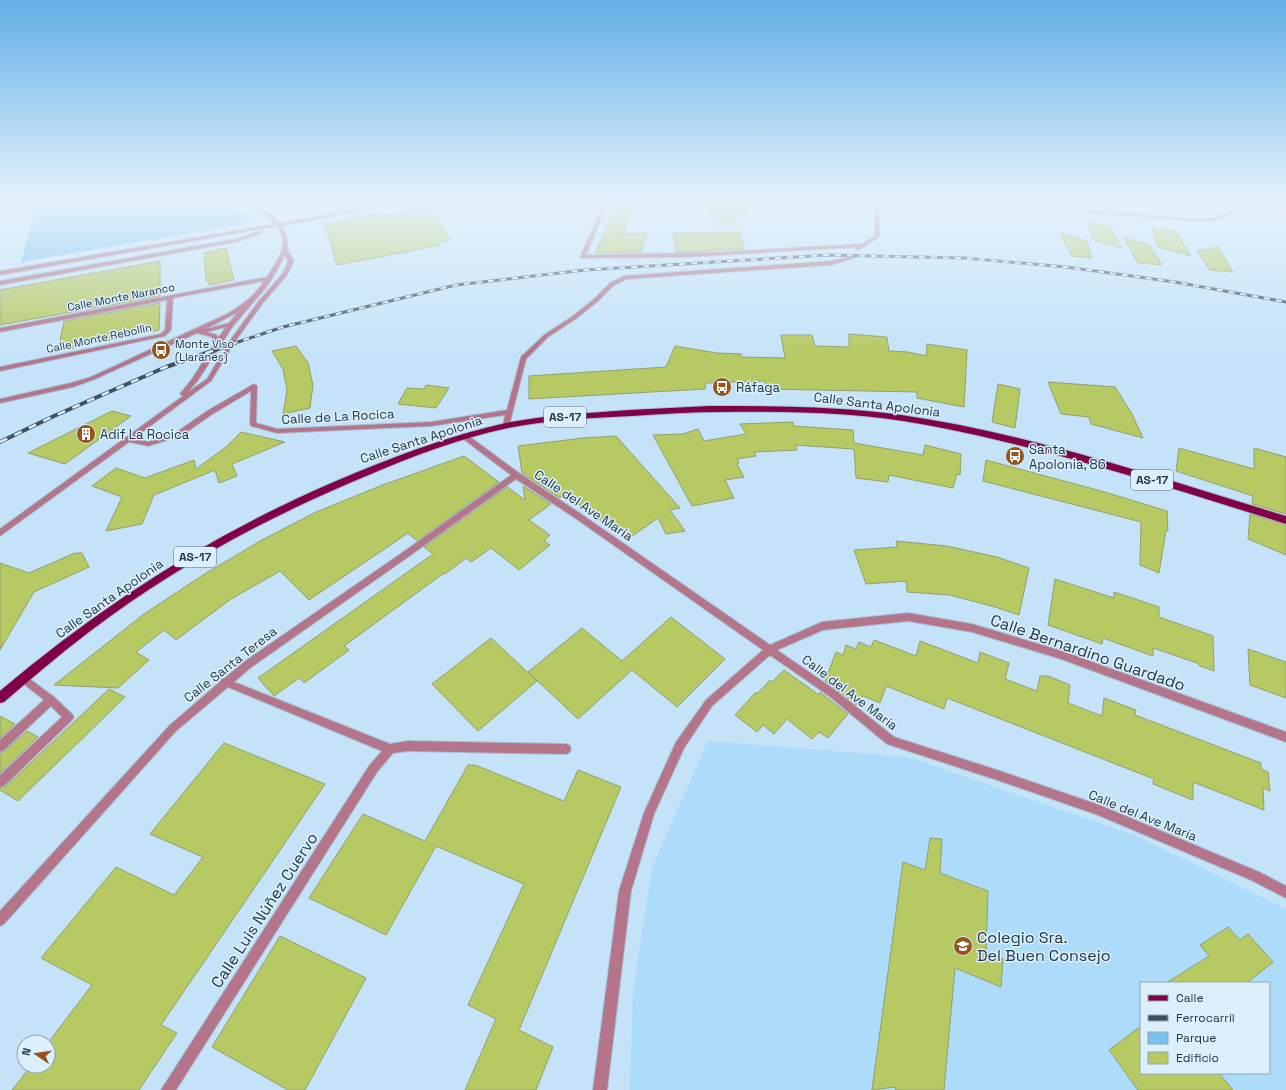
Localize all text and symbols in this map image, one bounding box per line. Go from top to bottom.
street label: Calle Monte Naranco [66,280,176,314]
street label: Calle Monte Rebollin [45,320,153,356]
place label: Monte Viso (Llaranes) [175,337,234,364]
bus stop icon: Monte Viso (Llaranes) [150,339,172,361]
bus stop icon: Ráfaga [711,376,733,398]
place label: Ráfaga [736,379,781,396]
street label: Calle Santa Apolonia [813,388,942,421]
street label: Calle de La Rocica [281,405,395,428]
road number: AS-17 [544,407,586,427]
street label: Calle Santa Apolonia [358,412,485,467]
building icon: Adif La Rocica [75,423,97,445]
place label: Adif La Rocica [100,426,190,443]
place label: Santa Apolonia, 86 [1029,441,1106,473]
bus stop icon: Santa Apolonia, 86 [1004,445,1026,467]
street label: Calle del Ave María [531,466,637,545]
road number: AS-17 [1131,470,1173,490]
road number: AS-17 [174,547,216,567]
street label: Calle Santa Apolonia [52,555,167,642]
street label: Calle Bernardino Guardado [988,609,1188,696]
street label: Calle Santa Teresa [180,622,281,706]
street label: Calle del Ave María [798,651,901,734]
street label: Calle del Ave María [1086,786,1200,845]
street label: Calle Luis Núñez Cuervo [206,828,323,992]
place label: Colegio Sra. Del Buen Consejo [977,927,1111,966]
school or university icon: Colegio Sra. Del Buen Consejo [952,935,974,957]
legend [1140,982,1270,1074]
text: Calle [1176,990,1204,1006]
text: Ferrocarril [1176,1010,1235,1026]
text: Parque [1176,1030,1216,1046]
north arrow [16,1034,56,1074]
text: N [19,1047,34,1057]
text: Edificio [1176,1050,1219,1066]

